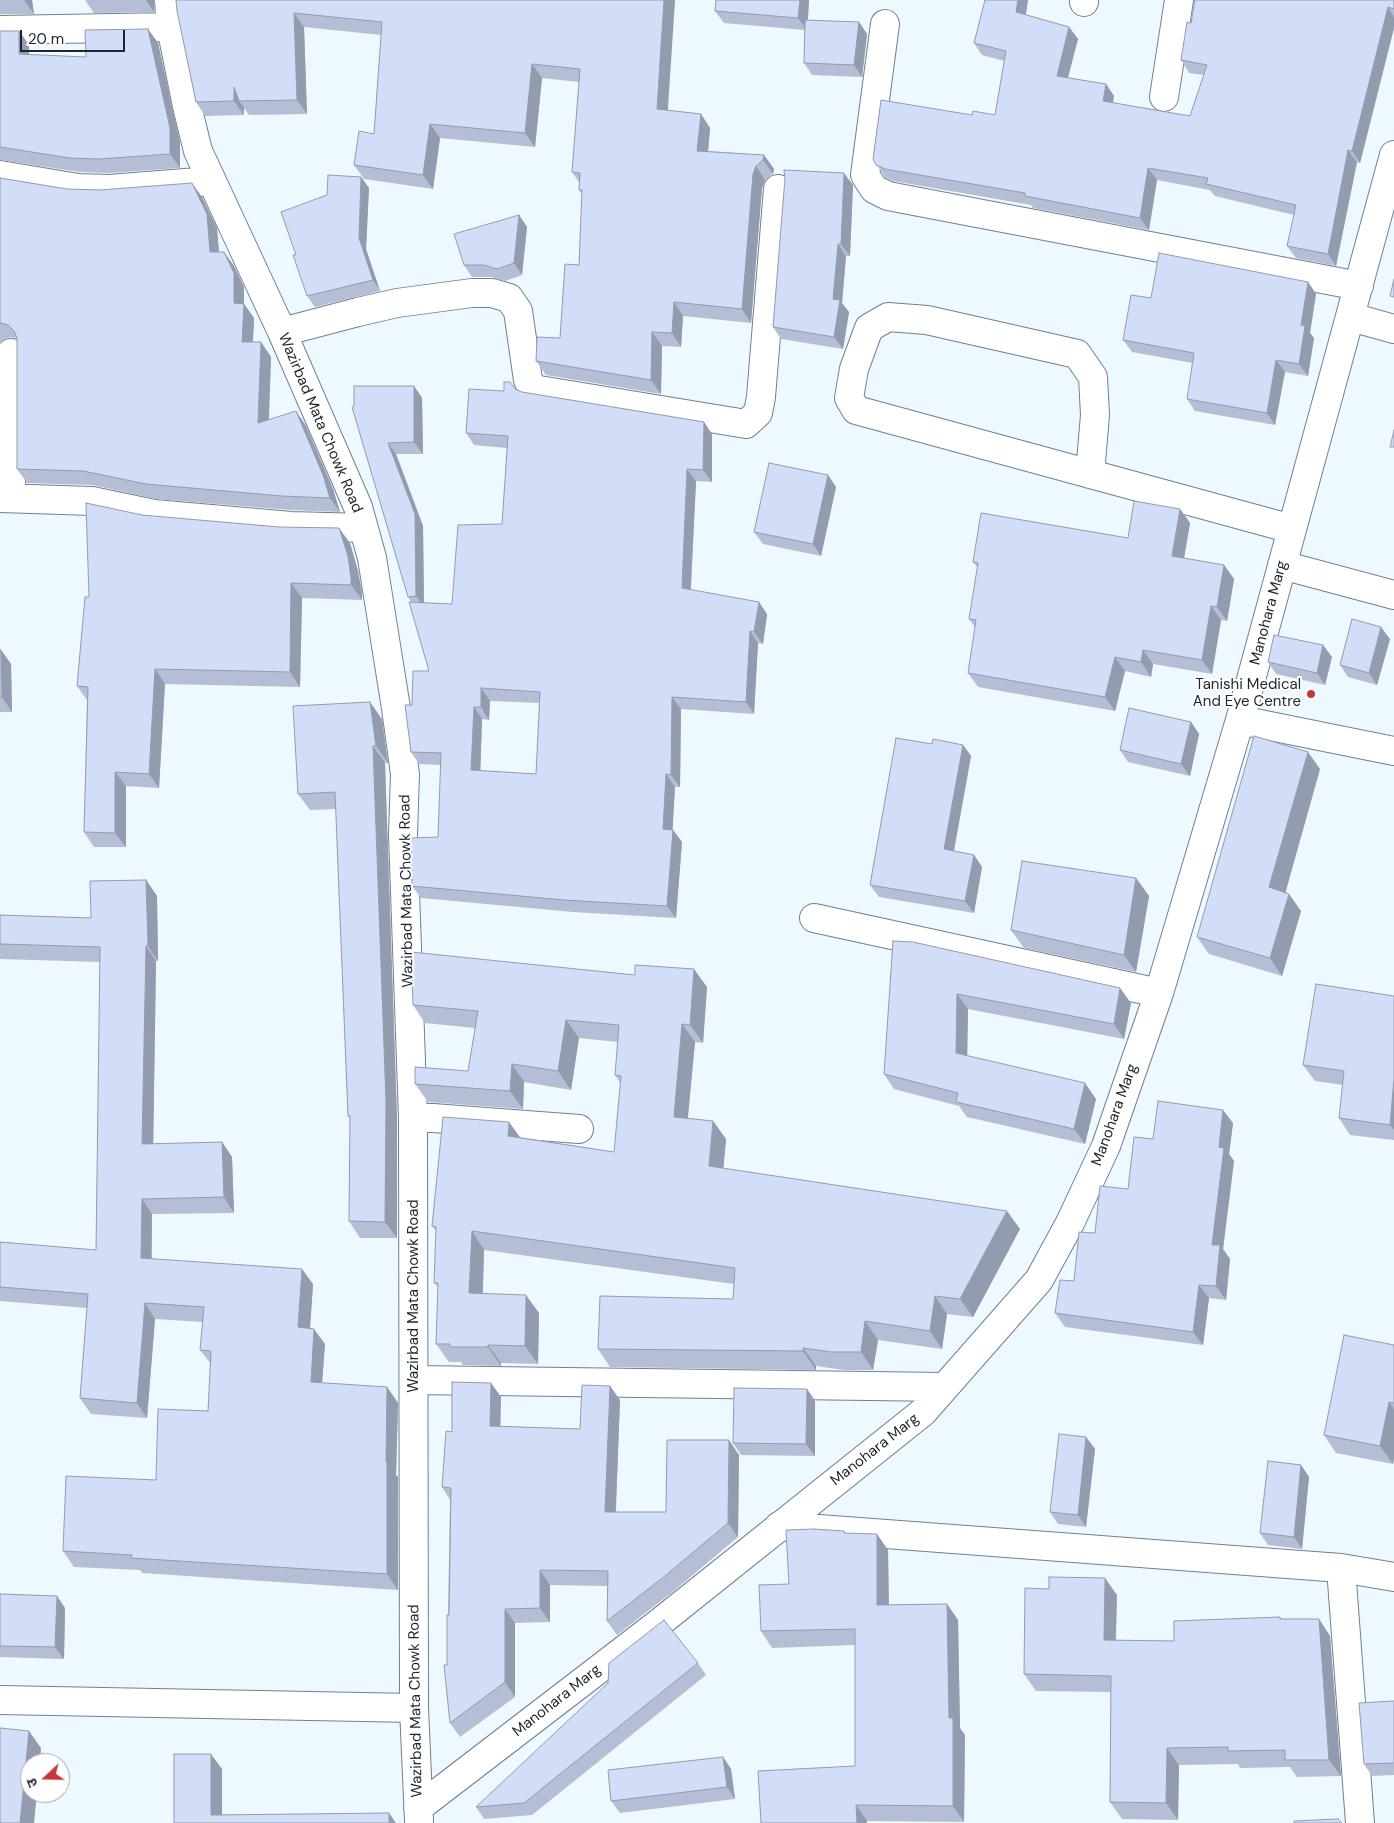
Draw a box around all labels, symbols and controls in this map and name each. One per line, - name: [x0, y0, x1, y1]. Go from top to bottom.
- scale bar: [22, 20, 128, 52]
- text: 20 m: [28, 29, 64, 49]
- street label: Wazirbad Mata Chowk Road: [274, 330, 366, 516]
- street label: Manohara Marg: [1246, 559, 1292, 667]
- place label: Tanishi Medical And Eye Centre: [1193, 676, 1301, 711]
- marker: Tanishi Medical And Eye Centre: [1305, 688, 1317, 700]
- street label: Wazirbad Mata Chowk Road: [396, 794, 418, 988]
- street label: Manohara Marg: [1088, 1062, 1142, 1168]
- street label: Wazirbad Mata Chowk Road: [405, 1199, 423, 1393]
- street label: Manohara Marg: [827, 1410, 923, 1490]
- street label: Wazirbad Mata Chowk Road: [405, 1604, 427, 1798]
- street label: Manohara Marg: [509, 1661, 605, 1741]
- north arrow: [20, 1753, 70, 1803]
- text: उ: [22, 1776, 42, 1790]

